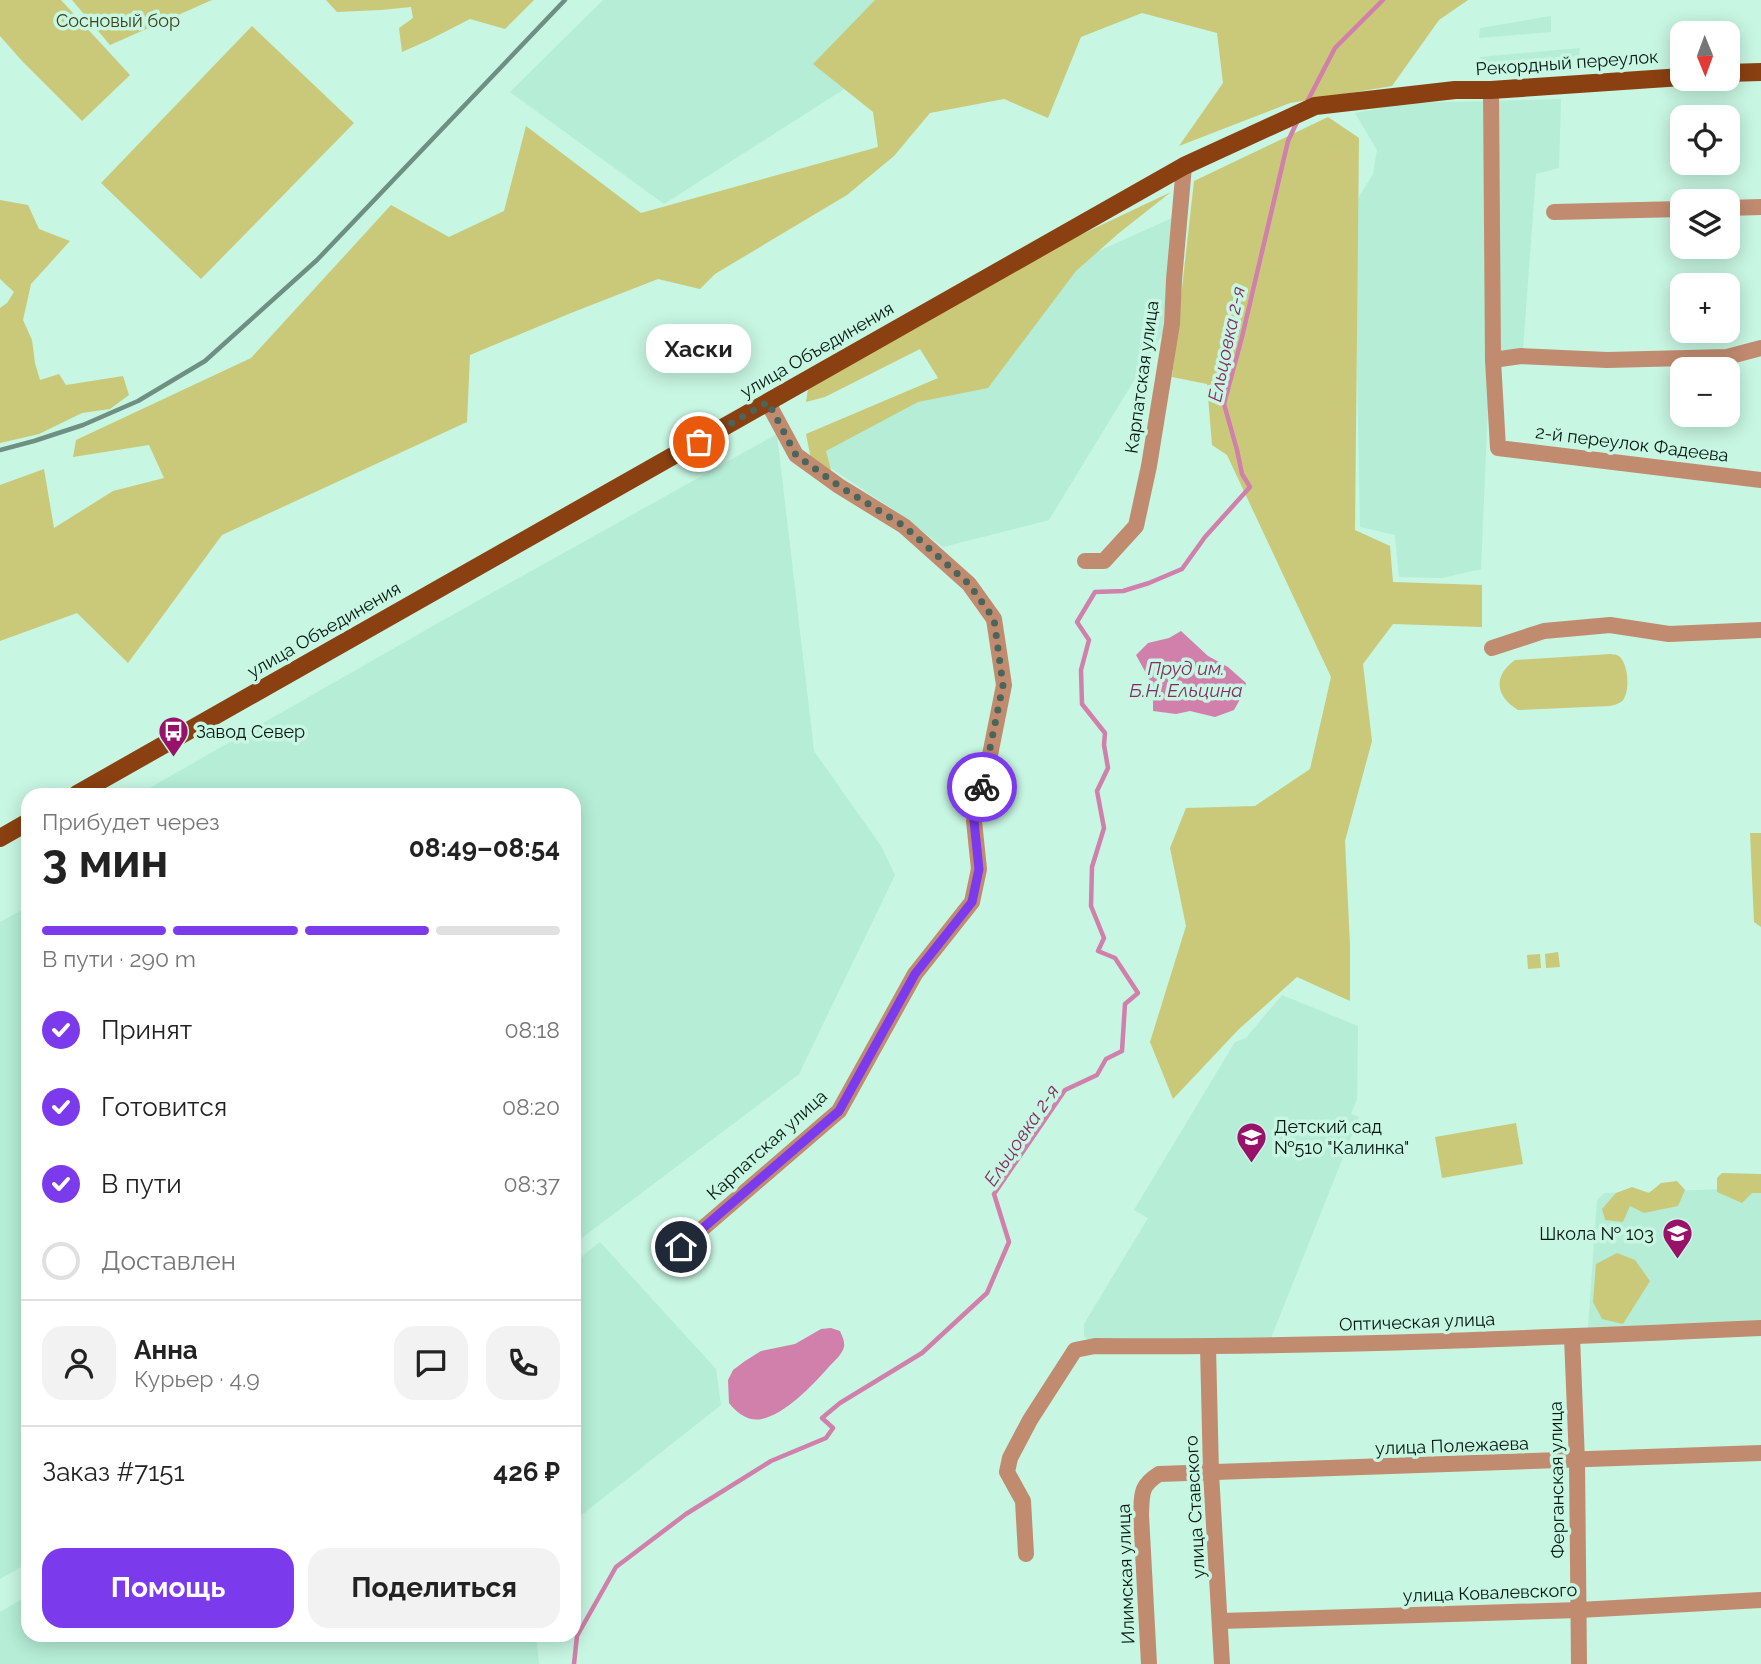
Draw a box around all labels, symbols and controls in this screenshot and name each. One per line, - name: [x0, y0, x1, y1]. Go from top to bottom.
- park label: Сосновый бор: [56, 10, 180, 31]
- north arrow: [1670, 21, 1740, 91]
- map controls: [1670, 21, 1740, 427]
- street label: Рекордный переулок: [1475, 46, 1659, 79]
- button: locate: [1670, 105, 1740, 175]
- button: layers: [1670, 189, 1740, 259]
- button: +: [1670, 273, 1740, 343]
- water label: Ельцовка 2-я: [1203, 284, 1249, 404]
- street label: улица Объединения: [736, 297, 897, 402]
- street label: Карпатская улица: [1120, 299, 1163, 455]
- callout: Хаски: [646, 323, 752, 372]
- text: Хаски: [664, 335, 733, 362]
- button: −: [1670, 357, 1740, 427]
- pin: [669, 412, 729, 472]
- street label: 2-й переулок Фадеева: [1534, 421, 1730, 466]
- icon: bag: [680, 423, 718, 461]
- street label: улица Объединения: [243, 577, 404, 682]
- water label: Пруд им. Б.Н. Ельцина: [1129, 657, 1243, 701]
- bus stop icon: Завод Север: [156, 715, 190, 759]
- place label: Завод Север: [196, 721, 305, 742]
- courier: [947, 752, 1017, 822]
- icon: bike: [963, 768, 1001, 806]
- text: Прибудет через: [42, 808, 220, 835]
- text: 08:49–08:54: [409, 833, 560, 863]
- text: 3 мин: [42, 834, 168, 888]
- text: В пути · 290 m: [42, 945, 196, 972]
- icon: check: [42, 1011, 80, 1049]
- text: Принят: [101, 1015, 192, 1045]
- text: 08:18: [504, 1016, 560, 1043]
- water label: Ельцовка 2-я: [979, 1080, 1063, 1190]
- street label: Карпатская улица: [702, 1085, 831, 1204]
- icon: check: [42, 1088, 80, 1126]
- text: Готовится: [101, 1092, 227, 1122]
- text: 08:20: [502, 1093, 560, 1120]
- place label: Детский сад №510 "Калинка": [1274, 1116, 1409, 1158]
- school or university icon: Детский сад №510 "Калинка": [1234, 1120, 1268, 1164]
- icon: check: [42, 1165, 80, 1203]
- text: В пути: [101, 1169, 182, 1199]
- text: 08:37: [503, 1170, 560, 1197]
- pin: [651, 1217, 711, 1277]
- school or university icon: Школа № 103: [1660, 1217, 1694, 1261]
- place label: Школа № 103: [1539, 1223, 1654, 1244]
- icon: home: [662, 1228, 700, 1266]
- text: Доставлен: [101, 1246, 236, 1276]
- street label: Оптическая улица: [1339, 1308, 1495, 1335]
- button: person: [42, 1326, 116, 1400]
- button: chat: [394, 1326, 468, 1400]
- button: phone: [486, 1326, 560, 1400]
- text: Анна: [134, 1335, 198, 1365]
- text: Курьер · 4.9: [134, 1365, 260, 1392]
- street label: Ферганская улица: [1545, 1401, 1568, 1559]
- street label: улица Полежаева: [1375, 1432, 1529, 1459]
- street label: улица Ставского: [1180, 1435, 1209, 1579]
- text: Заказ #7151: [42, 1457, 185, 1487]
- text: 426 ₽: [493, 1457, 560, 1487]
- street label: Илимская улица: [1113, 1503, 1138, 1645]
- button: Помощь: [42, 1548, 294, 1628]
- button: Поделиться: [308, 1548, 560, 1628]
- street label: улица Ковалевского: [1402, 1579, 1578, 1606]

